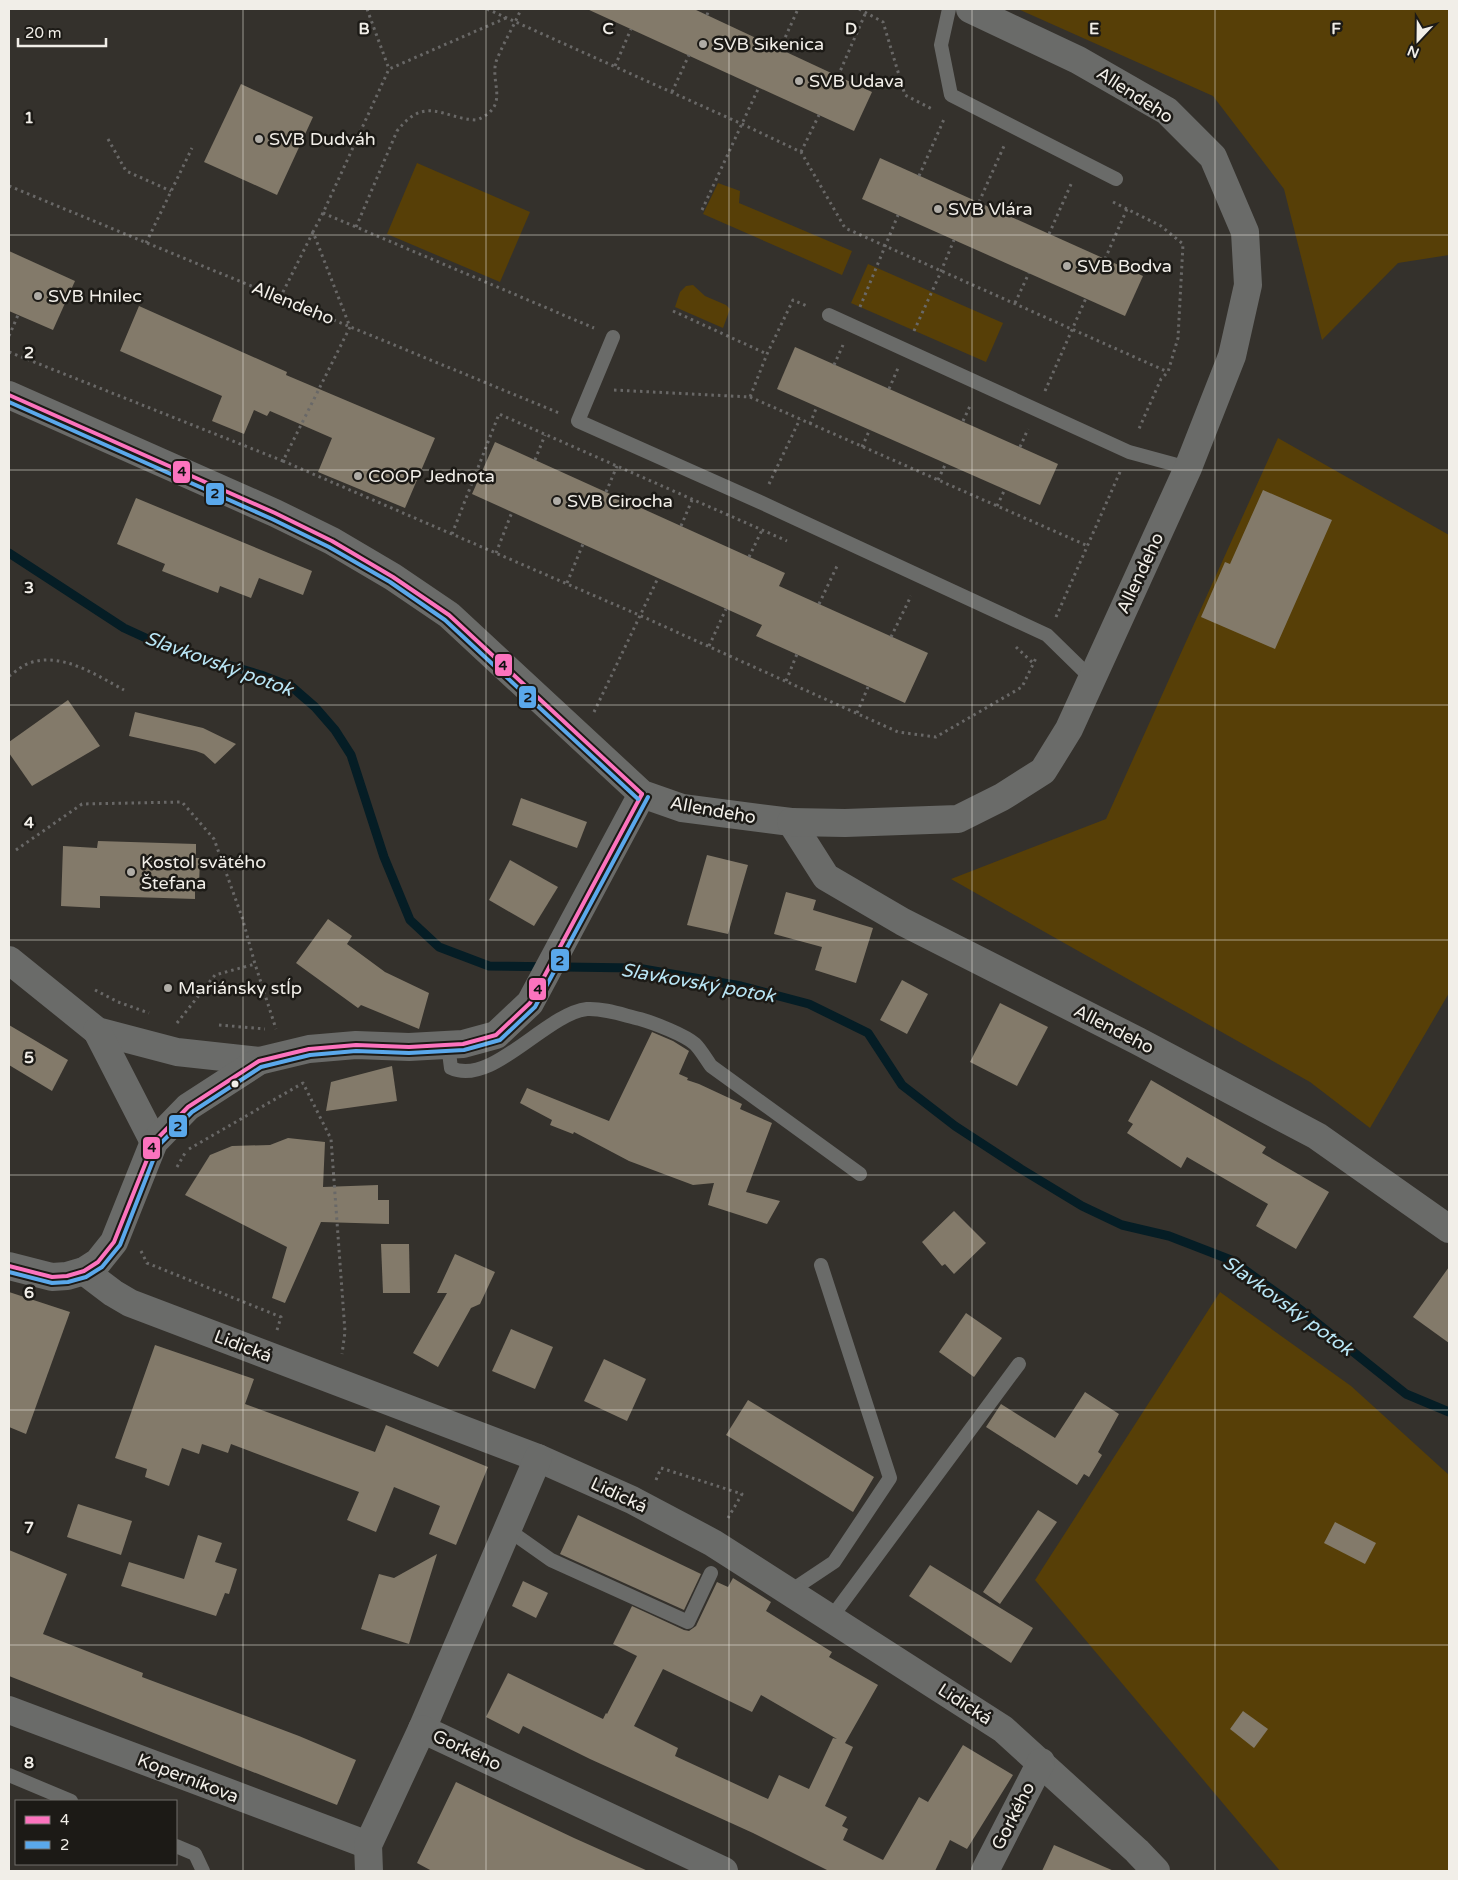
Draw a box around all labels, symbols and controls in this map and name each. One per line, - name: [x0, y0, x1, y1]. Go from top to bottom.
- scale bar: [18, 15, 105, 47]
- north arrow: [1393, 15, 1443, 65]
- text: B: [358, 19, 370, 39]
- text: C: [602, 19, 614, 39]
- text: D: [845, 19, 857, 39]
- text: E: [1089, 19, 1099, 39]
- text: F: [1331, 19, 1341, 39]
- text: 20 m: [25, 24, 62, 42]
- place label: SVB Sikenica: [713, 33, 824, 55]
- marker: SVB Sikenica: [697, 38, 709, 50]
- text: N: [1405, 42, 1422, 62]
- street label: Allendeho: [1093, 62, 1177, 128]
- place label: SVB Udava: [809, 70, 904, 92]
- marker: SVB Udava: [793, 75, 805, 87]
- text: 1: [24, 108, 34, 128]
- place label: SVB Dudváh: [269, 128, 376, 150]
- marker: SVB Dudváh: [253, 133, 265, 145]
- place label: SVB Vlára: [948, 198, 1033, 220]
- marker: SVB Vlára: [932, 203, 944, 215]
- place label: SVB Bodva: [1077, 255, 1172, 277]
- marker: SVB Bodva: [1061, 260, 1073, 272]
- street label: Allendeho: [249, 277, 337, 329]
- place label: SVB Hnilec: [48, 285, 142, 307]
- marker: SVB Hnilec: [32, 290, 44, 302]
- text: 2: [24, 343, 34, 363]
- line badge: 4: [172, 460, 191, 484]
- text: 4: [178, 463, 187, 480]
- place label: COOP Jednota: [368, 465, 495, 487]
- marker: COOP Jednota: [352, 470, 364, 482]
- line badge: 2: [205, 482, 225, 506]
- text: 2: [211, 485, 220, 502]
- place label: SVB Cirocha: [567, 490, 673, 512]
- marker: SVB Cirocha: [551, 495, 563, 507]
- street label: Allendeho: [1112, 529, 1168, 617]
- text: 3: [24, 578, 34, 598]
- water label: Slavkovský potok: [142, 627, 297, 702]
- line badge: 4: [494, 653, 513, 677]
- text: 4: [499, 657, 508, 674]
- line badge: 2: [518, 685, 537, 709]
- text: 2: [524, 689, 533, 706]
- street label: Allendeho: [668, 792, 758, 828]
- text: 4: [24, 813, 34, 833]
- place label: Kostol svätého Štefana: [141, 851, 266, 894]
- marker: Kostol svätého Štefana: [125, 866, 137, 878]
- line badge: 2: [550, 948, 570, 972]
- text: 2: [556, 952, 565, 969]
- water label: Slavkovský potok: [619, 959, 778, 1008]
- place label: Mariánsky stĺp: [178, 977, 302, 999]
- line badge: 4: [528, 977, 547, 1001]
- text: 4: [534, 981, 543, 998]
- marker: Mariánsky stĺp: [162, 982, 174, 994]
- street label: Allendeho: [1070, 999, 1158, 1059]
- text: 5: [24, 1048, 34, 1068]
- unlabelled marker: [230, 1079, 240, 1089]
- line badge: 2: [168, 1114, 188, 1138]
- text: 2: [174, 1118, 183, 1135]
- line badge: 4: [142, 1136, 161, 1160]
- text: 4: [148, 1139, 157, 1156]
- water label: Slavkovský potok: [1219, 1251, 1359, 1362]
- text: 6: [24, 1283, 34, 1303]
- street label: Lidická: [211, 1325, 275, 1367]
- street label: Lidická: [587, 1472, 651, 1518]
- text: 7: [24, 1518, 34, 1538]
- street label: Lidická: [934, 1678, 996, 1730]
- street label: Gorkého: [429, 1725, 505, 1775]
- street label: Koperníkova: [134, 1749, 242, 1807]
- text: 8: [24, 1753, 34, 1773]
- street label: Gorkého: [987, 1778, 1039, 1854]
- legend: [15, 1800, 178, 1865]
- text: 4: [60, 1811, 69, 1829]
- text: 2: [60, 1836, 69, 1854]

